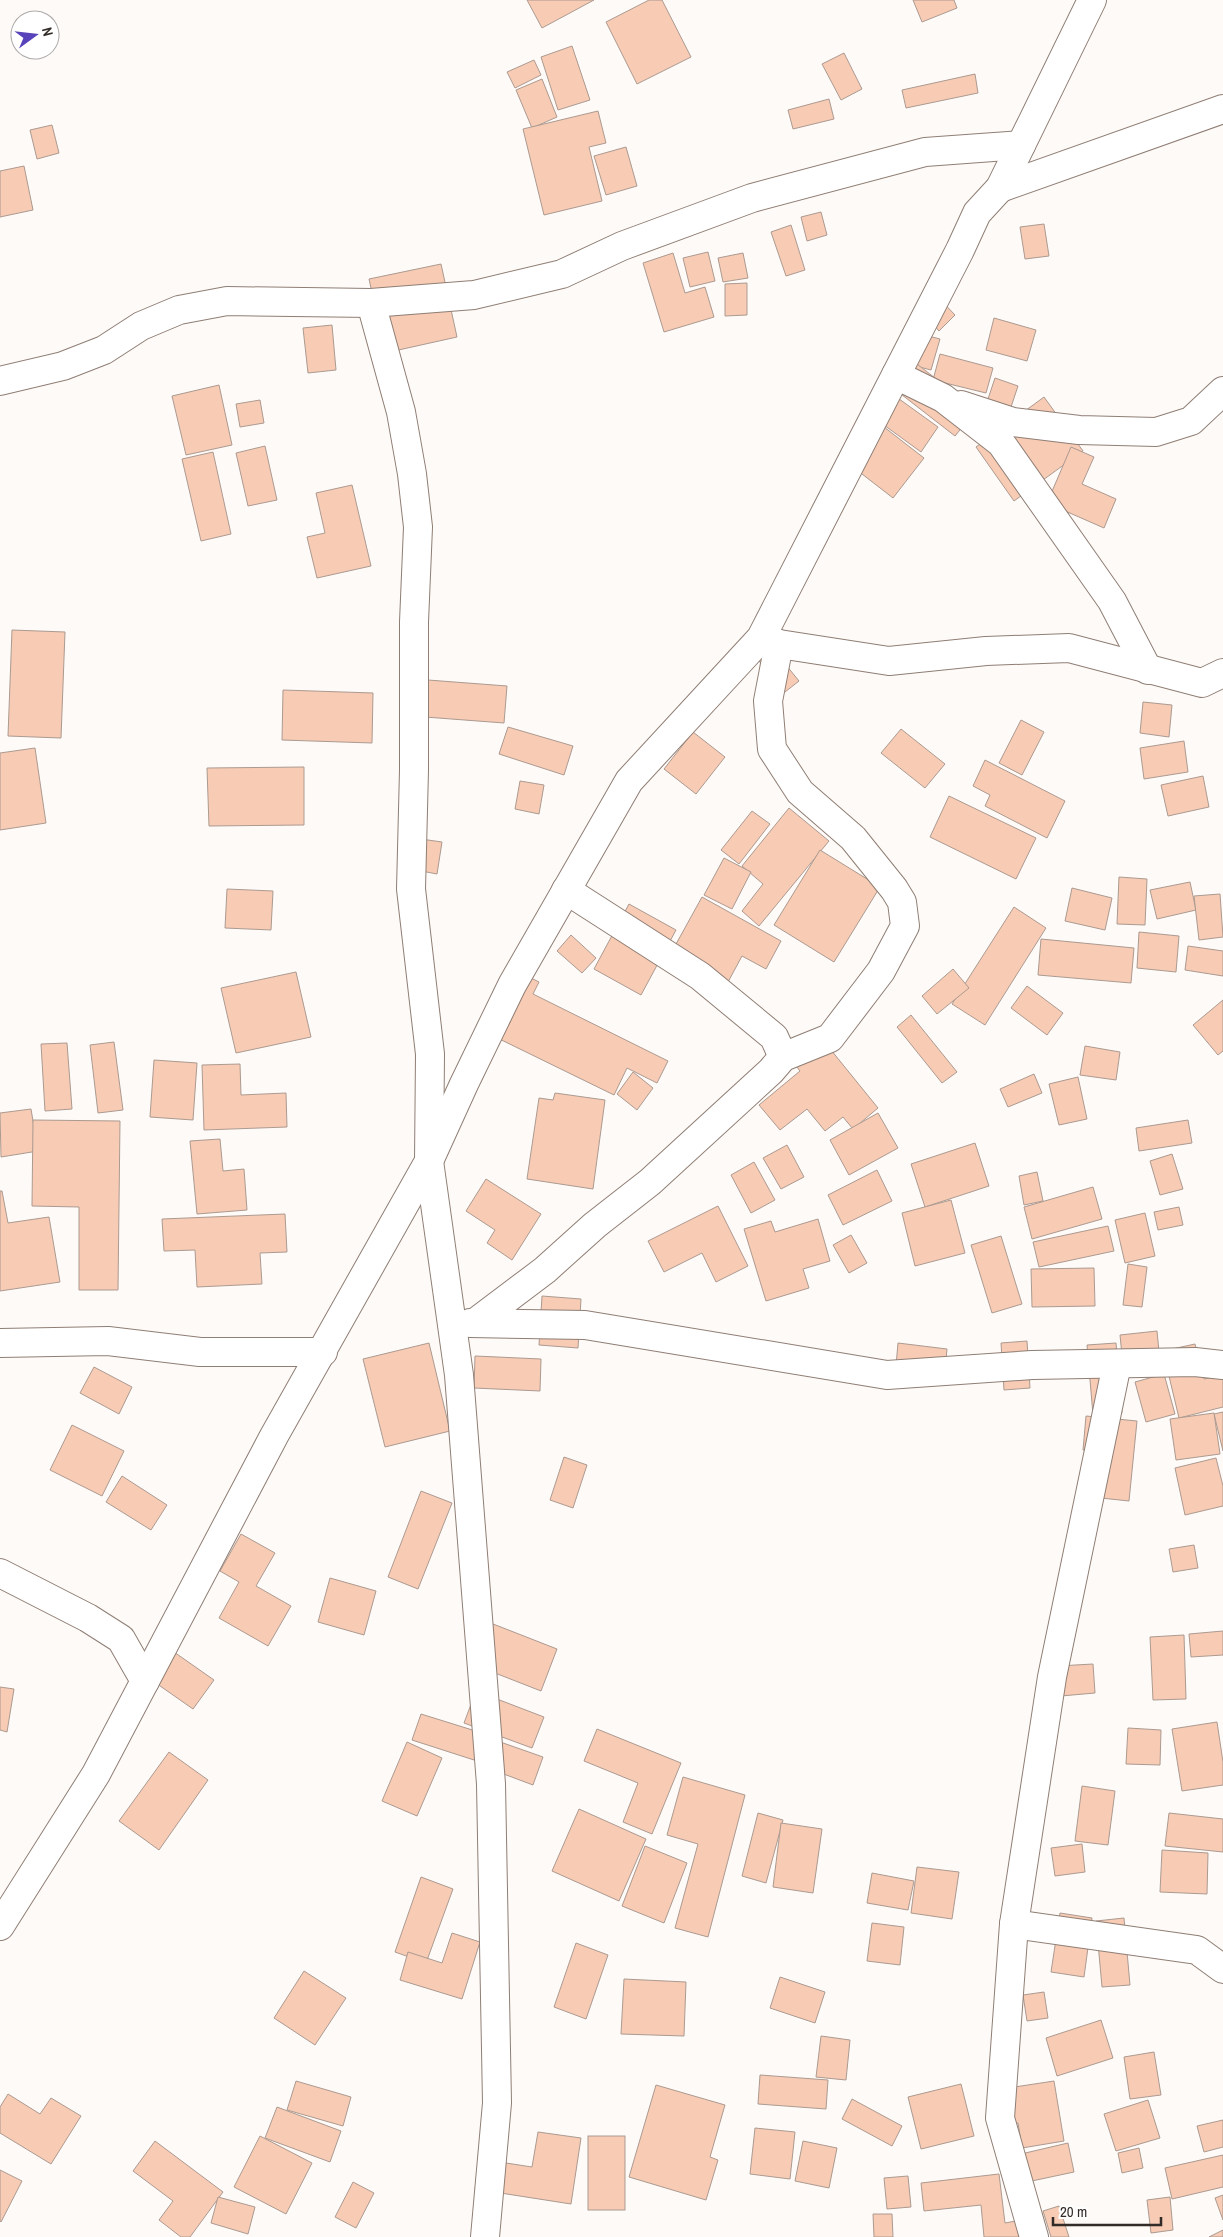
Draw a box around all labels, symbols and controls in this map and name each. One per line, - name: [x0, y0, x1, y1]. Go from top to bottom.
- north arrow: [10, 10, 60, 60]
- text: N: [38, 25, 57, 38]
- scale bar: [1053, 2194, 1160, 2226]
- text: 20 m: [1060, 2201, 1087, 2222]

